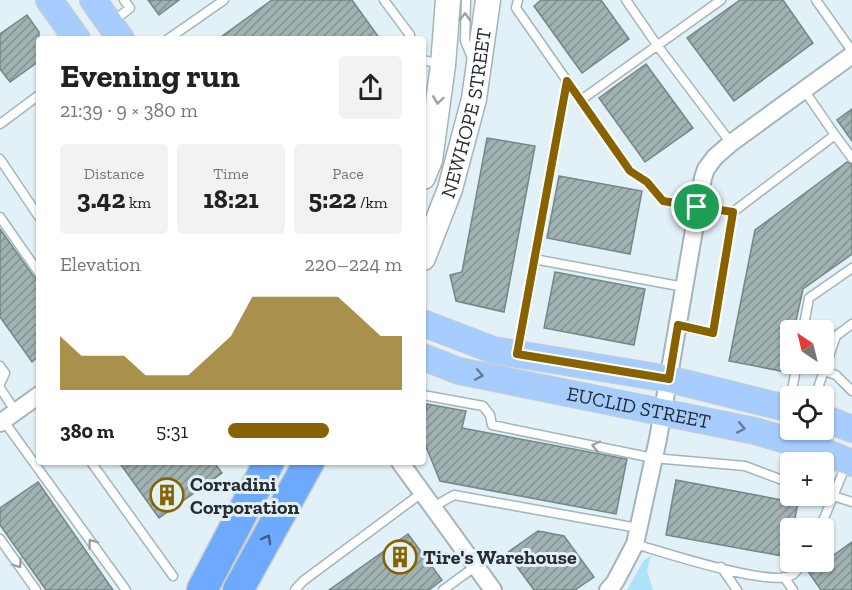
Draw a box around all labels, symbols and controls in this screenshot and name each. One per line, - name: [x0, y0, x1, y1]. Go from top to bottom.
- one-way arrow: [459, 12, 472, 21]
- street label: NEWHOPE STREET: [436, 27, 496, 202]
- text: Evening run: [60, 56, 240, 95]
- button: share: [339, 56, 402, 119]
- one-way arrow: [433, 95, 445, 105]
- text: 21:39 · 9 × 380 m: [60, 98, 198, 122]
- text: Distance: [84, 164, 144, 183]
- text: Time: [213, 164, 249, 183]
- text: Pace: [332, 164, 364, 183]
- pin: [671, 181, 722, 232]
- text: 3.42: [77, 183, 125, 215]
- text: 18:21: [203, 183, 259, 215]
- text: 5:22: [308, 183, 356, 215]
- icon: arrive: [680, 190, 713, 223]
- text: km: [125, 193, 151, 212]
- text: /km: [356, 193, 388, 212]
- text: Elevation: [60, 252, 141, 276]
- text: 220–224 m: [305, 252, 402, 276]
- north arrow: [780, 320, 834, 374]
- map controls: [780, 320, 834, 572]
- one-way arrow: [473, 368, 483, 381]
- street label: EUCLID STREET: [565, 381, 713, 434]
- button: locate: [780, 386, 834, 440]
- text: 380 m: [60, 419, 114, 443]
- text: 5:31: [156, 419, 188, 443]
- one-way arrow: [735, 421, 745, 434]
- one-way arrow: [591, 440, 601, 453]
- button: +: [780, 452, 834, 506]
- place label: Corradini Corporation: [190, 472, 299, 519]
- building icon: Corradini Corporation: [149, 477, 185, 513]
- button: −: [780, 518, 834, 572]
- one-way arrow: [259, 535, 271, 545]
- one-way arrow: [88, 538, 99, 549]
- building icon: Tire's Warehouse: [382, 539, 418, 575]
- place label: Tire's Warehouse: [423, 545, 577, 569]
- one-way arrow: [11, 558, 22, 569]

